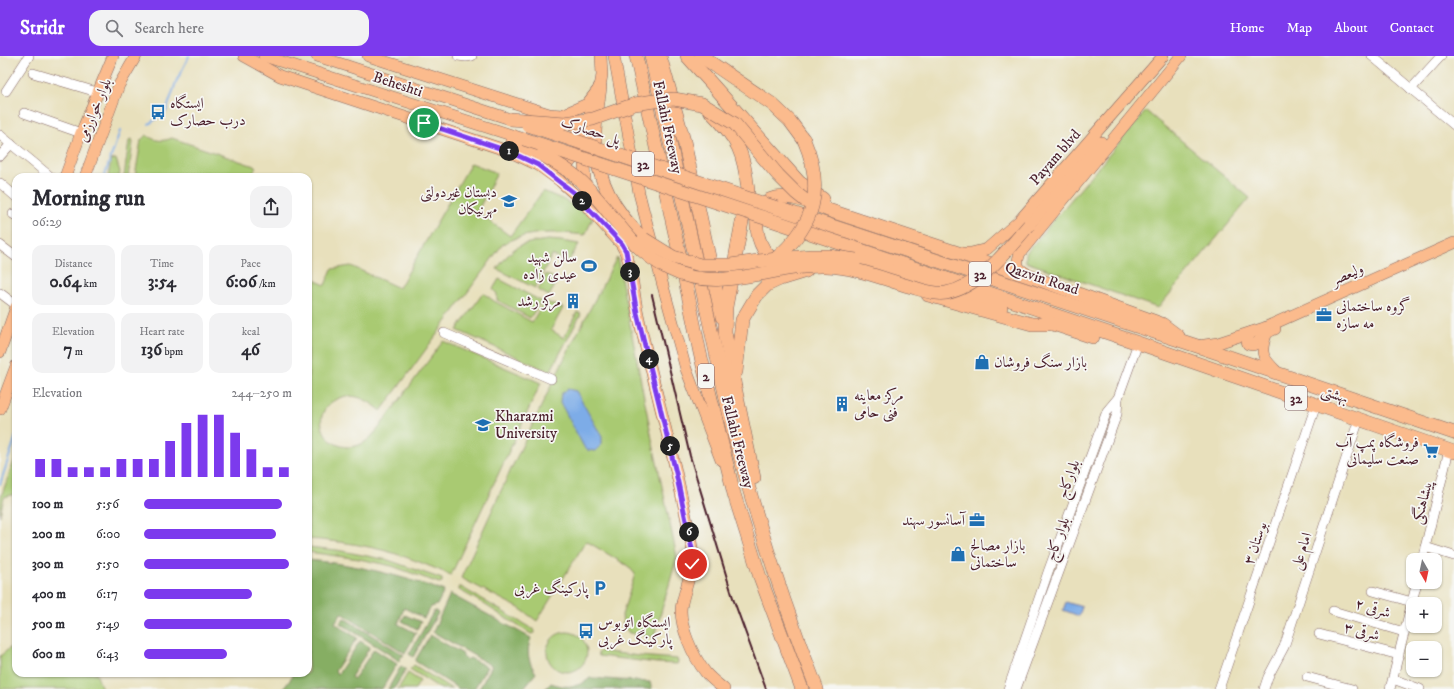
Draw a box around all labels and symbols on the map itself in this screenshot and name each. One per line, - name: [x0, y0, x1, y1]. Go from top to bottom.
- street label: Beheshti: [371, 68, 425, 101]
- street label: بلوار خوارزمی: [73, 75, 116, 145]
- street label: Fallahi Freeway: [648, 79, 687, 176]
- place label: ایستگاه درب حصارک: [170, 93, 246, 130]
- bus stop icon: ایستگاه درب حصارک: [149, 103, 167, 121]
- pin: [407, 106, 441, 140]
- street label: پل حصارک: [558, 111, 624, 151]
- street label: Payam blvd: [1026, 125, 1085, 189]
- pin: 1: [499, 141, 519, 161]
- road number: 32: [632, 152, 654, 176]
- place label: دبستان غیردولتی مهرنیکان: [420, 183, 497, 219]
- pin: 2: [572, 191, 592, 211]
- school or university icon: دبستان غیردولتی مهرنیکان: [500, 192, 518, 210]
- place label: سالن شهید عیدی زاده: [523, 248, 577, 284]
- sports icon: سالن شهید عیدی زاده: [580, 257, 598, 275]
- street label: Qazvin Road: [1002, 258, 1082, 300]
- street label: ولیعصر: [1326, 259, 1366, 291]
- pin: 3: [620, 262, 640, 282]
- road number: 32: [969, 262, 991, 286]
- place label: مرکز رشد: [517, 292, 561, 312]
- building icon: مرکز رشد: [564, 292, 582, 310]
- place label: گروه ساختمانی مه سازه: [1336, 296, 1410, 333]
- office icon: گروه ساختمانی مه سازه: [1315, 306, 1333, 324]
- pin: 4: [639, 349, 659, 369]
- place label: بازار سنگ فروشان: [994, 352, 1087, 372]
- shop icon: بازار سنگ فروشان: [973, 353, 991, 371]
- road number: 2: [698, 364, 714, 388]
- street label: بهشتی: [1318, 381, 1351, 409]
- place label: مرکز معاینه فنی حامی: [854, 386, 904, 423]
- road number: 32: [1285, 386, 1307, 410]
- street label: Fallahi Freeway: [717, 394, 758, 491]
- building icon: مرکز معاینه فنی حامی: [833, 395, 851, 413]
- place label: Kharazmi University: [495, 407, 558, 443]
- school or university icon: Kharazmi University: [474, 416, 492, 434]
- place label: فروشگاه پمپ آب صنعت سلیمانی: [1335, 432, 1419, 469]
- pin: 5: [660, 436, 680, 456]
- supermarket icon: فروشگاه پمپ آب صنعت سلیمانی: [1422, 442, 1440, 460]
- street label: بلوارکاج: [1053, 457, 1087, 502]
- street label: پیشاهنگی: [1408, 478, 1438, 527]
- place label: آسانسور سهند: [902, 511, 967, 530]
- office icon: آسانسور سهند: [968, 511, 986, 529]
- street label: بلوار کاج: [1041, 514, 1077, 565]
- street label: بوستان ۳: [1239, 519, 1272, 567]
- pin: 6: [679, 522, 699, 542]
- street label: امام علی: [1287, 530, 1319, 573]
- place label: بازار مصالح ساختمانی: [970, 536, 1025, 572]
- shop icon: بازار مصالح ساختمانی: [949, 545, 967, 563]
- pin: [675, 547, 709, 581]
- north arrow: [1406, 553, 1442, 589]
- place label: پارکینگ غربی: [514, 578, 589, 599]
- parking icon: پارکینگ غربی: [591, 579, 609, 597]
- street label: ۲ شرقی: [1353, 594, 1393, 623]
- place label: ایستگاه اتوبوس پارکینگ غربی: [598, 612, 673, 650]
- street label: ۳ شرقی: [1342, 618, 1382, 645]
- bus stop icon: ایستگاه اتوبوس پارکینگ غربی: [577, 622, 595, 640]

